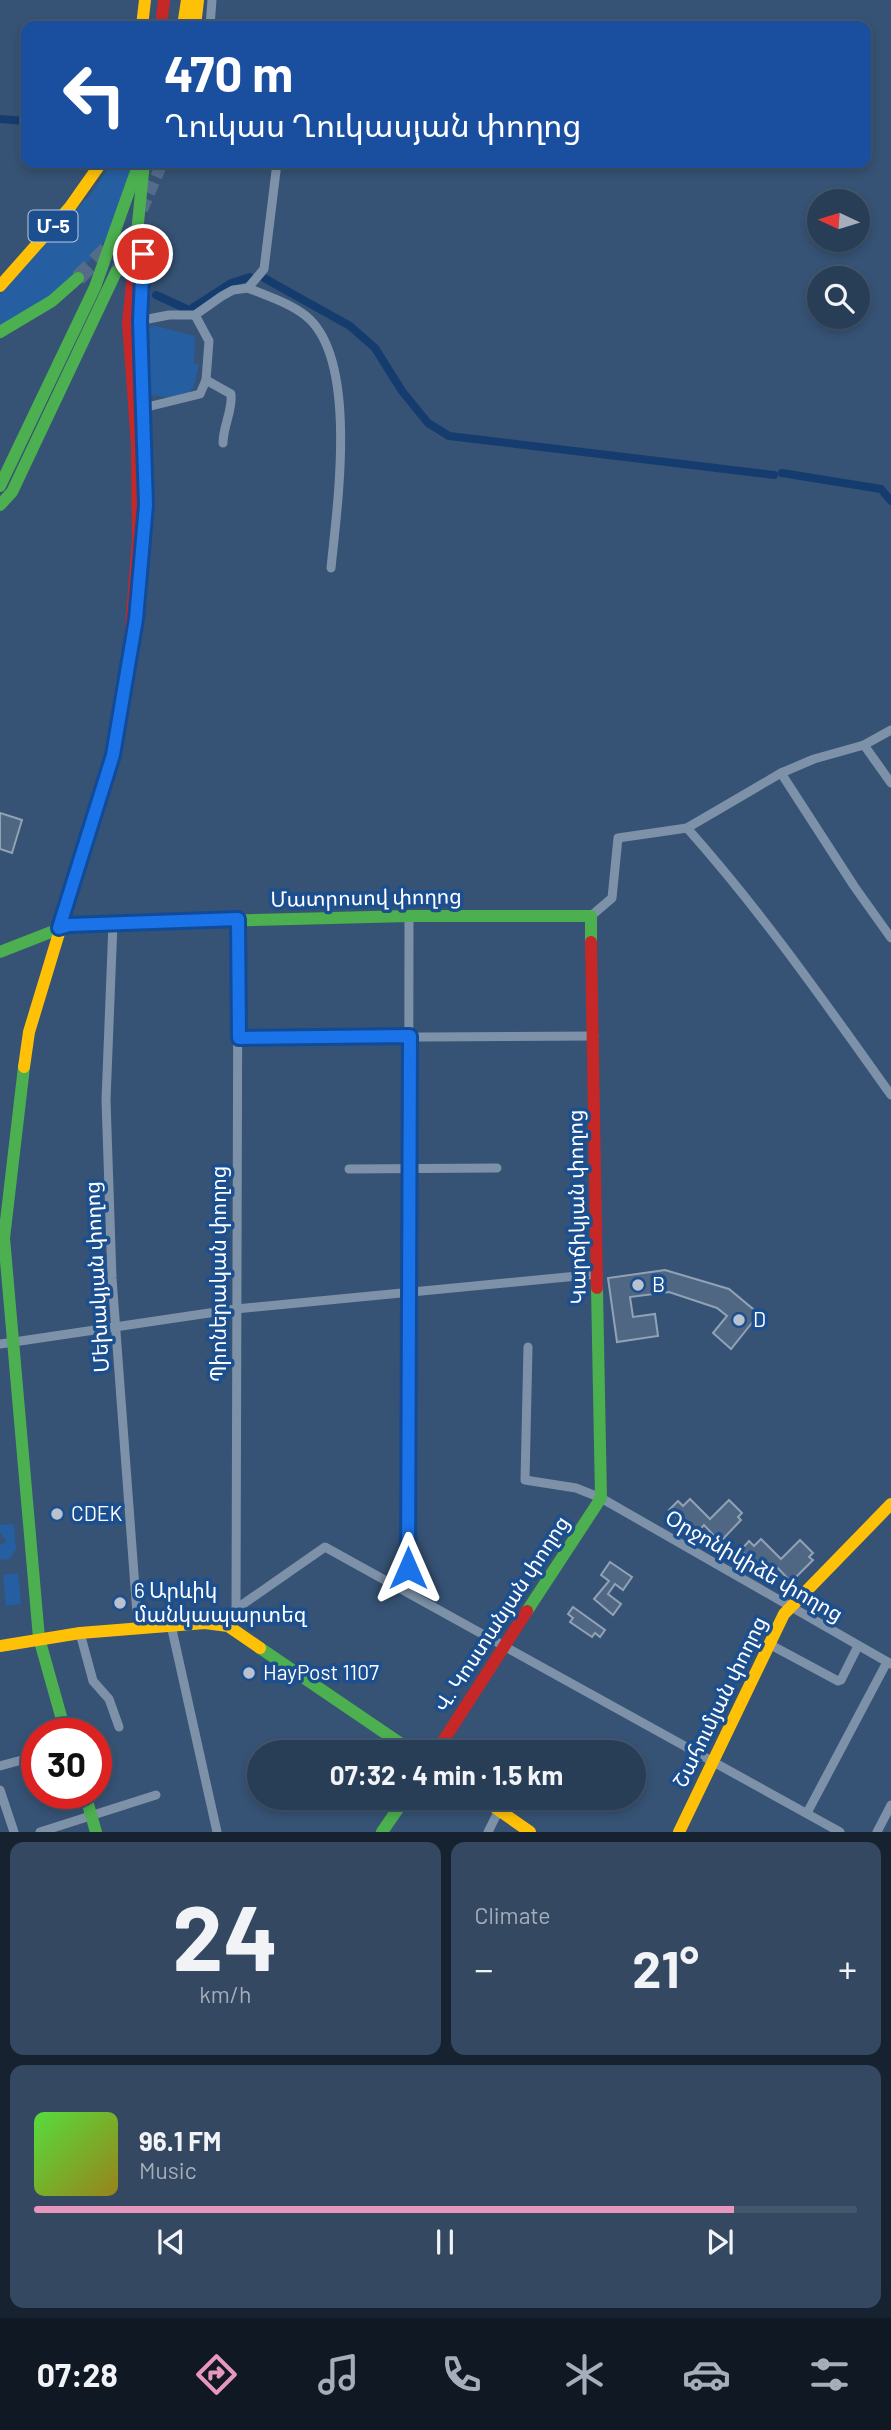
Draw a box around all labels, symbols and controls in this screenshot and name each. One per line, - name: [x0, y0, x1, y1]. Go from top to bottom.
- text: 470 m: [164, 43, 293, 102]
- icon: left: [49, 49, 140, 140]
- text: Ղուկաս Ղուկասյան փողոց: [164, 105, 582, 143]
- north arrow: [807, 189, 870, 252]
- map controls: [807, 189, 870, 329]
- road number: Մ-5: [28, 210, 78, 242]
- pin: [113, 224, 173, 284]
- icon: arrive: [124, 235, 162, 273]
- button: search: [807, 266, 870, 329]
- street label: Մատրոսով փողոց: [270, 882, 462, 912]
- street label: Կարճիկյան փողոց: [561, 1109, 591, 1305]
- street label: Պիոներական փողոց: [205, 1166, 231, 1382]
- street label: Մեխակյան փողոց: [78, 1181, 114, 1373]
- place label: B: [652, 1271, 665, 1296]
- marker: B: [630, 1277, 646, 1293]
- place label: D: [753, 1306, 766, 1331]
- marker: D: [731, 1312, 747, 1328]
- place label: CDEK: [71, 1500, 122, 1525]
- street label: Օրջոնիկիձե փողոց: [661, 1504, 848, 1627]
- marker: CDEK: [49, 1506, 65, 1522]
- street label: Վ. Կոստանյան փողոց: [428, 1510, 574, 1717]
- position arrow: [371, 1531, 445, 1605]
- place label: 6 Արևիկ մանկապարտեզ: [134, 1577, 308, 1627]
- marker: 6 Արևիկ մանկապարտեզ: [112, 1595, 128, 1611]
- street label: Շահումյան փողոց: [666, 1612, 772, 1791]
- place label: HayPost 1107: [263, 1659, 379, 1684]
- marker: HayPost 1107: [241, 1665, 257, 1681]
- speed limit sign: 30: [21, 1718, 112, 1809]
- text: 07:32 · 4 min · 1.5 km: [330, 1759, 563, 1790]
- text: 24: [172, 1880, 278, 1989]
- text: Climate: [475, 1901, 551, 1929]
- text: 21°: [632, 1936, 699, 1998]
- text: −: [475, 1945, 494, 1991]
- text: +: [838, 1945, 857, 1991]
- text: km/h: [199, 1980, 251, 2008]
- text: 96.1 FM: [139, 2125, 221, 2156]
- text: Music: [139, 2156, 197, 2184]
- icon: previous: [152, 2223, 190, 2261]
- icon: pause: [426, 2223, 464, 2261]
- icon: next: [701, 2223, 739, 2261]
- icon: directions: [192, 2350, 241, 2399]
- icon: music: [314, 2350, 363, 2399]
- icon: phone: [437, 2350, 486, 2399]
- icon: climate: [560, 2350, 609, 2399]
- icon: car: [682, 2350, 731, 2399]
- icon: filters: [805, 2350, 854, 2399]
- text: 07:28: [37, 2355, 118, 2393]

